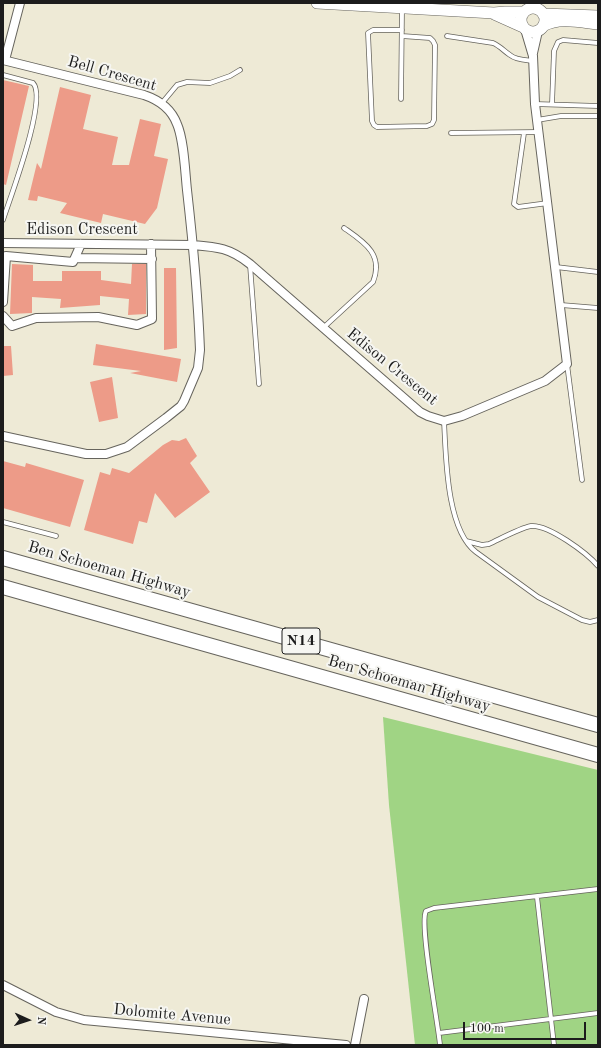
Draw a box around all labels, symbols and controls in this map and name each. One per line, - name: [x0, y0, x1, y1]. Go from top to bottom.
- street label: Bell Crescent: [65, 52, 159, 96]
- street label: Edison Crescent: [26, 220, 138, 240]
- street label: Edison Crescent: [342, 324, 442, 410]
- street label: Ben Schoeman Highway: [25, 538, 193, 602]
- road number: N14: [282, 628, 320, 654]
- street label: Ben Schoeman Highway: [325, 652, 493, 716]
- north arrow: [8, 1000, 48, 1040]
- street label: Dolomite Avenue: [112, 1000, 232, 1030]
- scale bar: [465, 1014, 588, 1040]
- text: N: [35, 1016, 46, 1025]
- text: 100 m: [470, 1023, 504, 1035]

